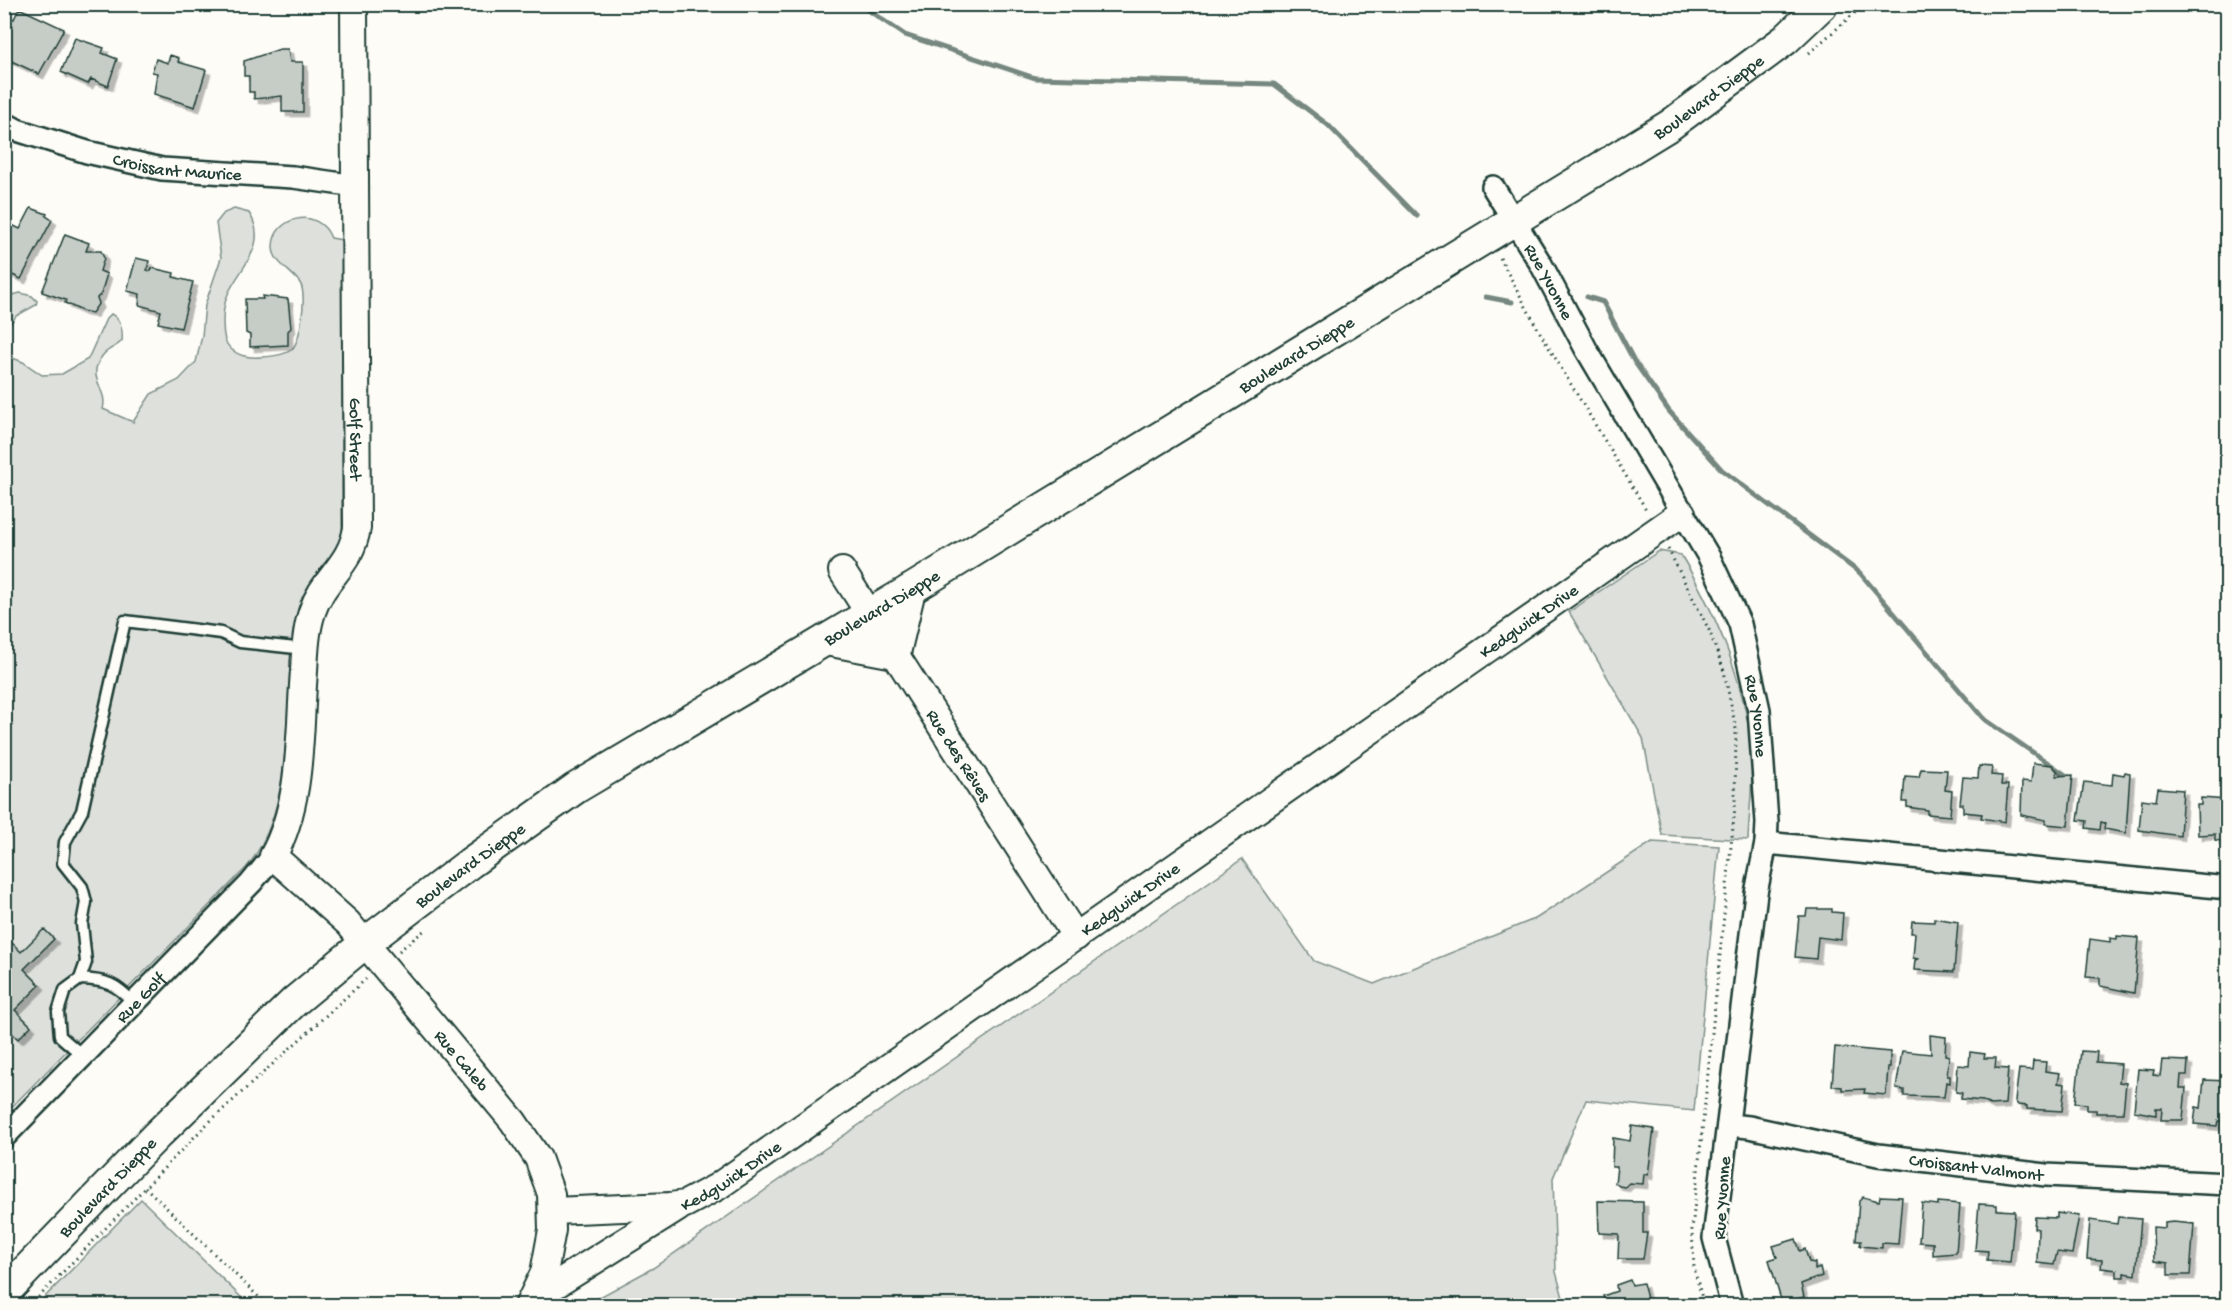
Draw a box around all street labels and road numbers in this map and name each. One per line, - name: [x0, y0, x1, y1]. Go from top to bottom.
- street label: Boulevard Dieppe: [1650, 51, 1769, 146]
- street label: Croissant Maurice: [111, 150, 243, 187]
- street label: Rue Yvonne: [1518, 241, 1577, 325]
- street label: Boulevard Dieppe: [1235, 312, 1360, 400]
- street label: Golf Street: [343, 398, 365, 482]
- street label: Boulevard Dieppe: [820, 566, 945, 652]
- street label: Kedgwick Drive: [1476, 580, 1584, 664]
- street label: Rue Yvonne: [1738, 673, 1770, 759]
- street label: Rue des Rêves: [920, 706, 995, 807]
- street label: Boulevard Dieppe: [411, 819, 531, 914]
- street label: Kedgwick Drive: [1078, 859, 1185, 942]
- street label: Rue Golf: [113, 968, 172, 1028]
- street label: Rue Caleb: [429, 1026, 492, 1097]
- street label: Boulevard Dieppe: [55, 1133, 162, 1244]
- street label: Kedgwick Drive: [678, 1137, 787, 1217]
- street label: Croissant Valmont: [1908, 1151, 2046, 1188]
- street label: Rue Yvonne: [1710, 1155, 1737, 1241]

